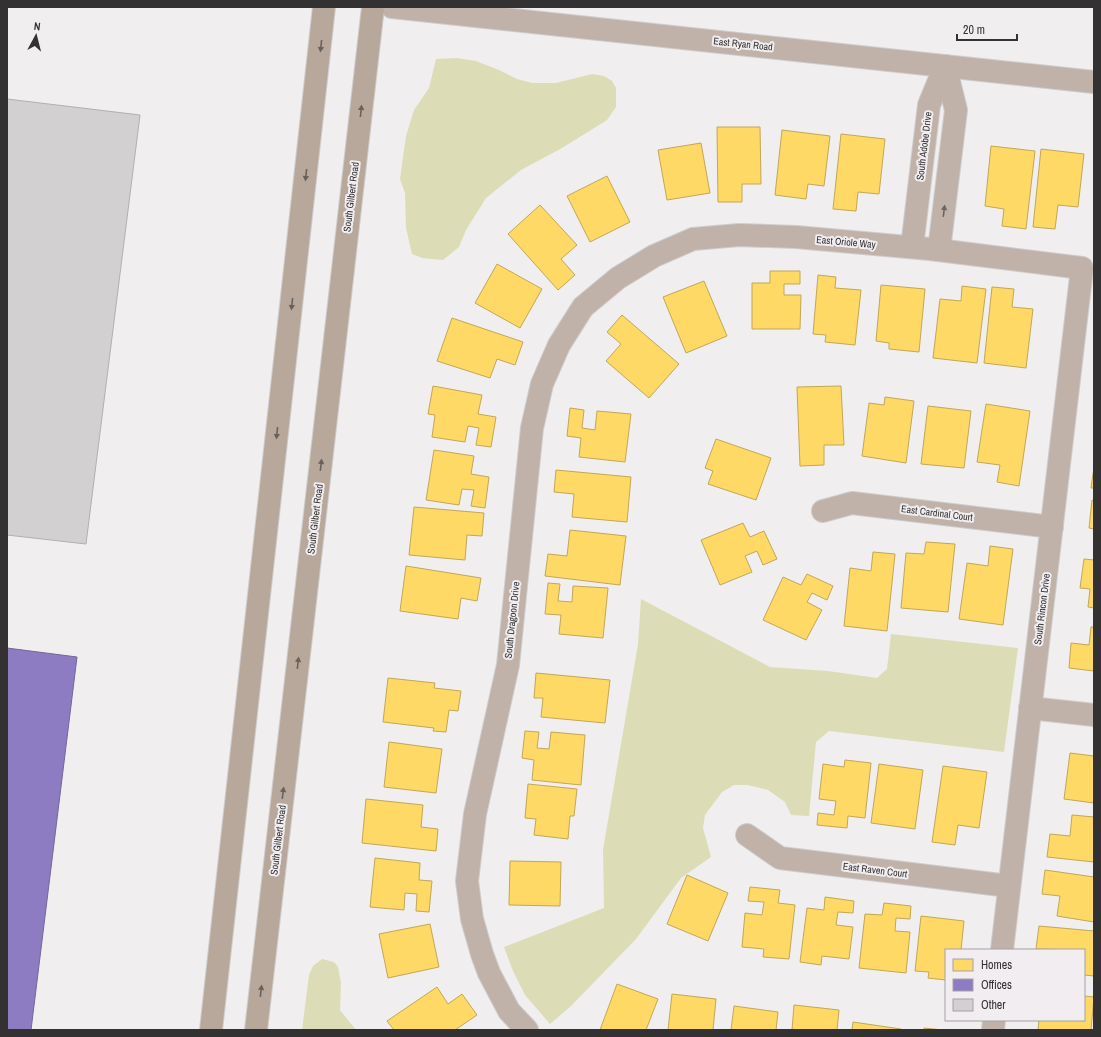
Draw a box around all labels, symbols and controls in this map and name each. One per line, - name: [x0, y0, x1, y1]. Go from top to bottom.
- north arrow: [16, 16, 56, 56]
- scale bar: [957, 16, 1017, 42]
- text: N: [33, 19, 41, 33]
- text: 20 m: [963, 22, 985, 38]
- street label: East Ryan Road: [713, 34, 773, 54]
- one-way arrow: [317, 40, 324, 52]
- one-way arrow: [358, 105, 364, 117]
- street label: South Adobe Drive: [913, 111, 935, 181]
- street label: South Gilbert Road: [340, 161, 362, 233]
- one-way arrow: [303, 169, 309, 181]
- one-way arrow: [941, 205, 947, 217]
- street label: East Oriole Way: [816, 233, 877, 251]
- one-way arrow: [288, 298, 295, 310]
- one-way arrow: [274, 427, 280, 439]
- one-way arrow: [318, 459, 324, 471]
- street label: South Gilbert Road: [304, 483, 326, 555]
- street label: East Cardinal Court: [900, 502, 974, 524]
- street label: South Rincon Drive: [1031, 572, 1053, 645]
- street label: South Dragoon Drive: [502, 581, 523, 659]
- one-way arrow: [295, 657, 301, 669]
- one-way arrow: [280, 787, 287, 799]
- street label: South Gilbert Road: [267, 804, 289, 876]
- street label: East Raven Court: [842, 860, 909, 880]
- legend: [945, 949, 1085, 1021]
- text: Homes: [981, 957, 1012, 973]
- text: Offices: [981, 977, 1012, 993]
- one-way arrow: [257, 985, 264, 997]
- text: Other: [981, 997, 1006, 1013]

